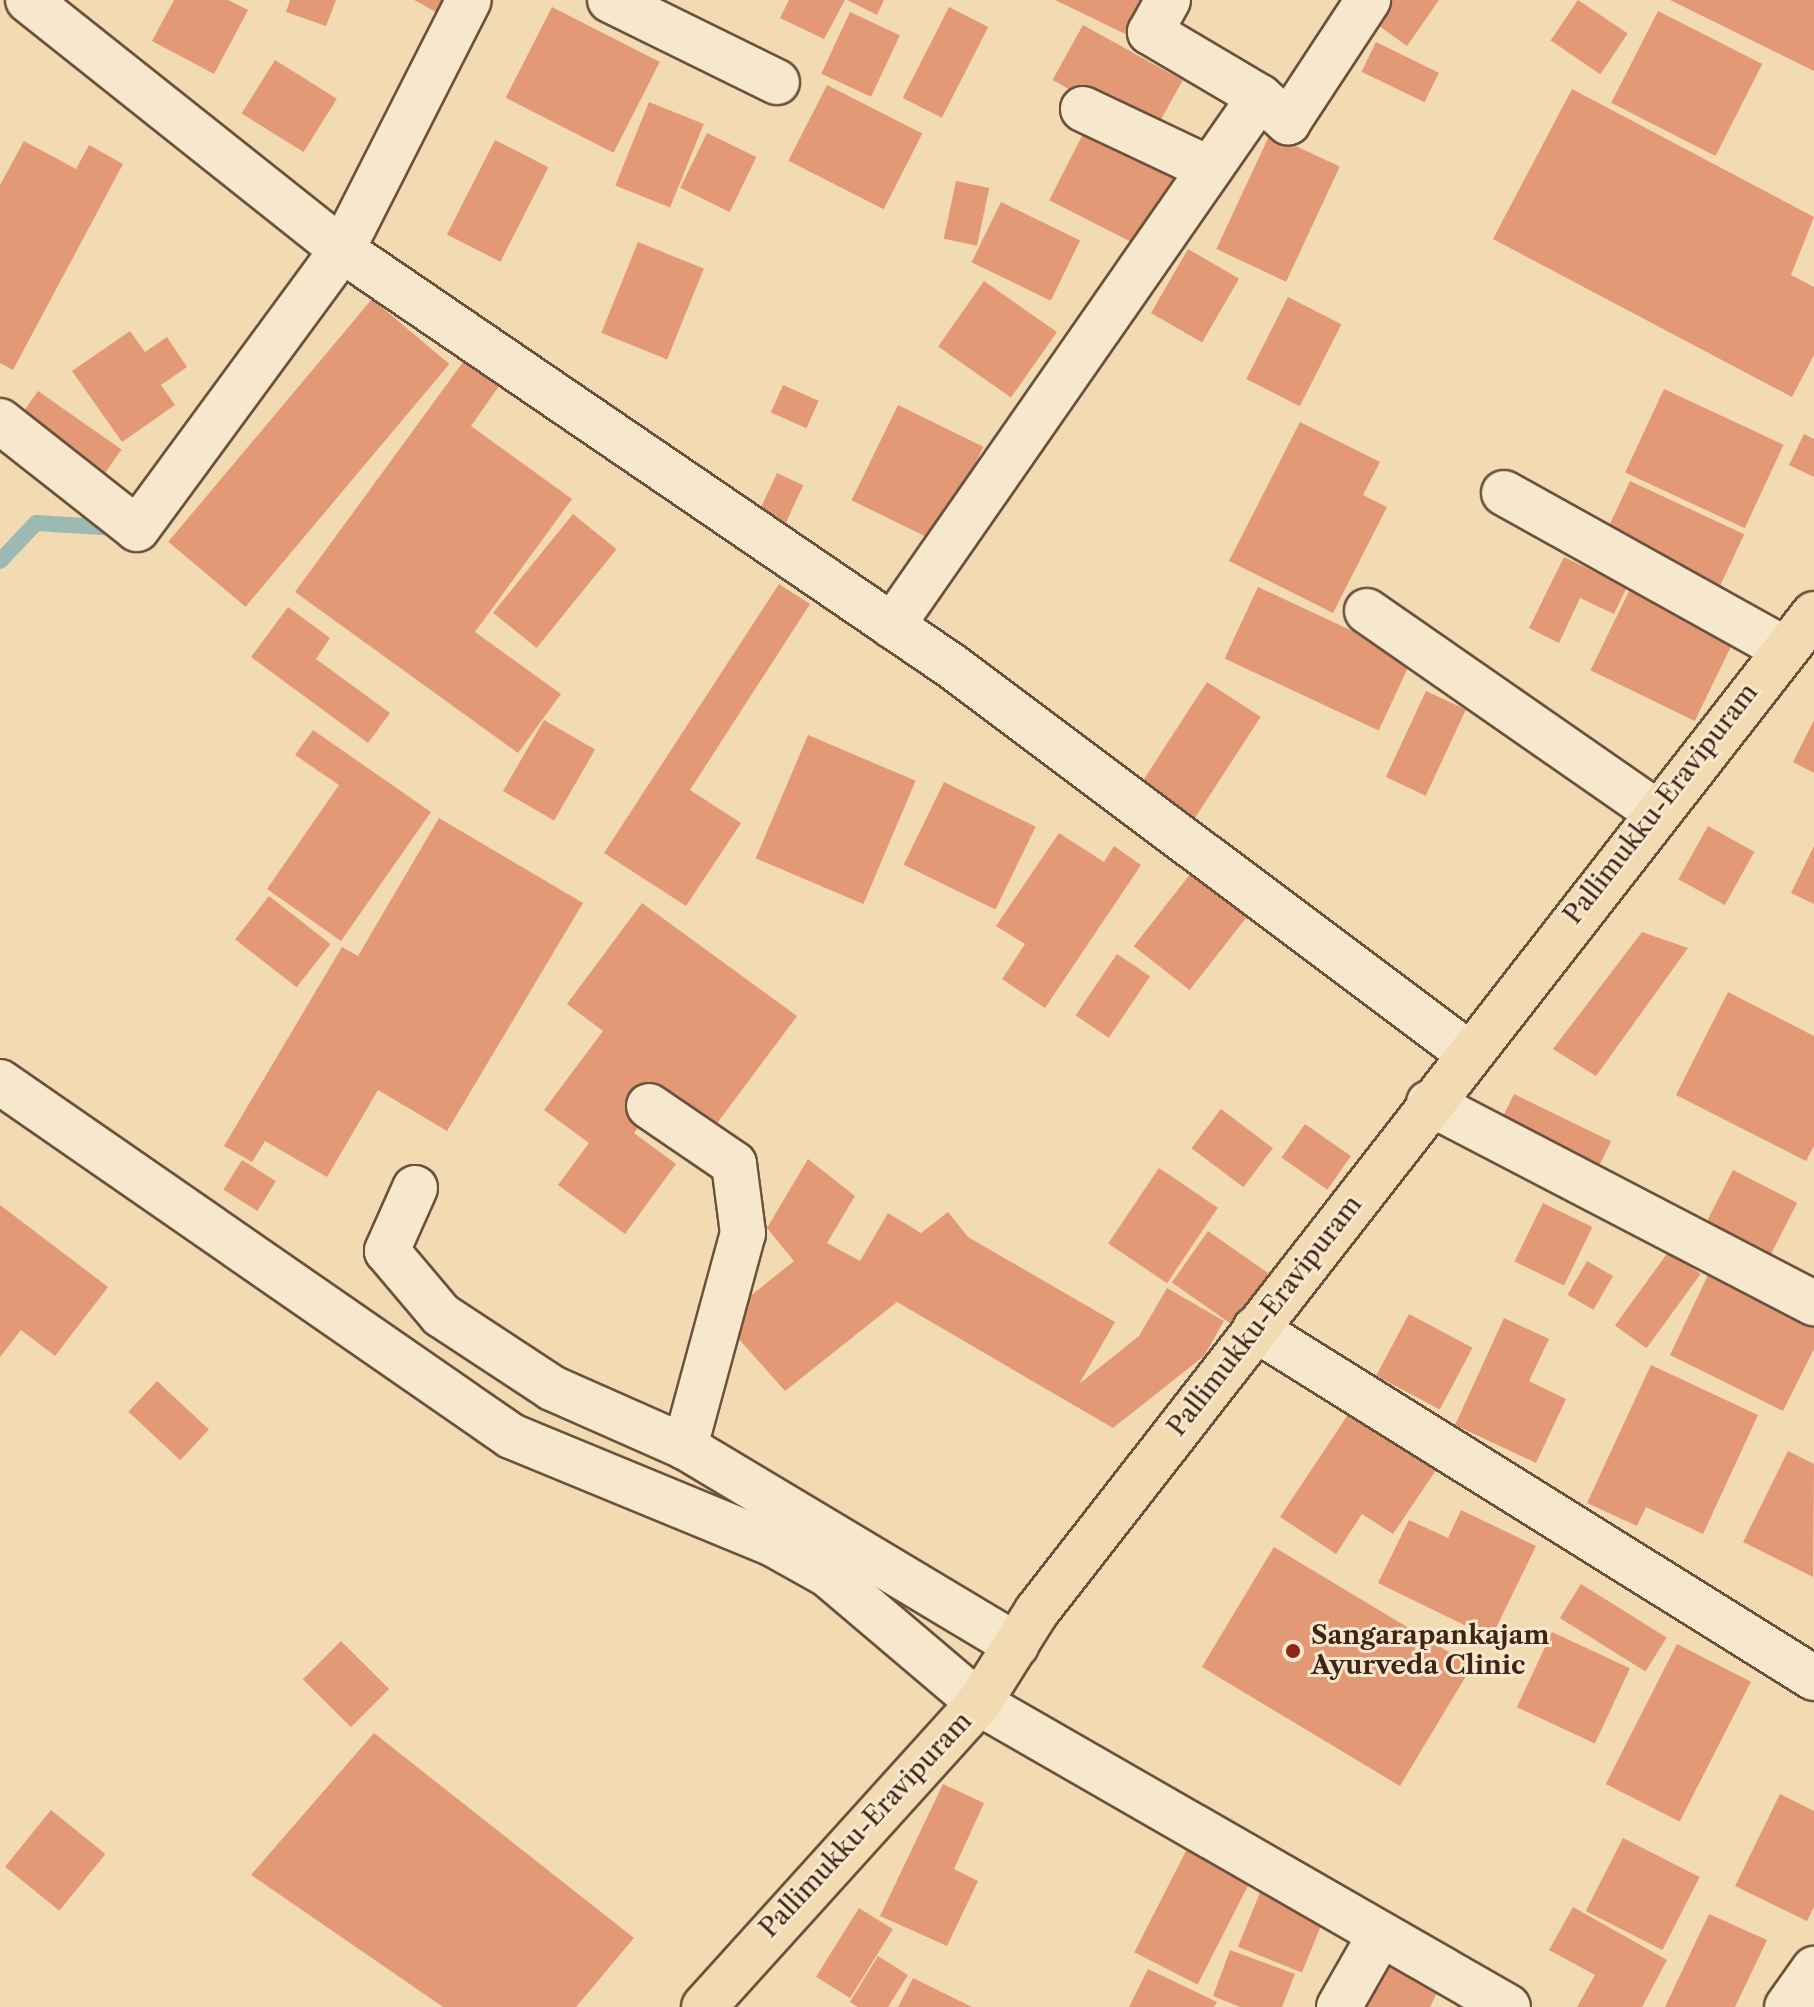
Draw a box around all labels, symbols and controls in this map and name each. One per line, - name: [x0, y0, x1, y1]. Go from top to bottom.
- street label: Pallimukku-Eravipuram: [1557, 678, 1765, 930]
- street label: Pallimukku-Eravipuram: [1161, 1190, 1369, 1442]
- place label: Sangarapankajam Ayurveda Clinic: [1311, 1620, 1550, 1682]
- marker: Sangarapankajam Ayurveda Clinic: [1282, 1640, 1304, 1662]
- street label: Pallimukku-Eravipuram: [754, 1706, 978, 1944]

